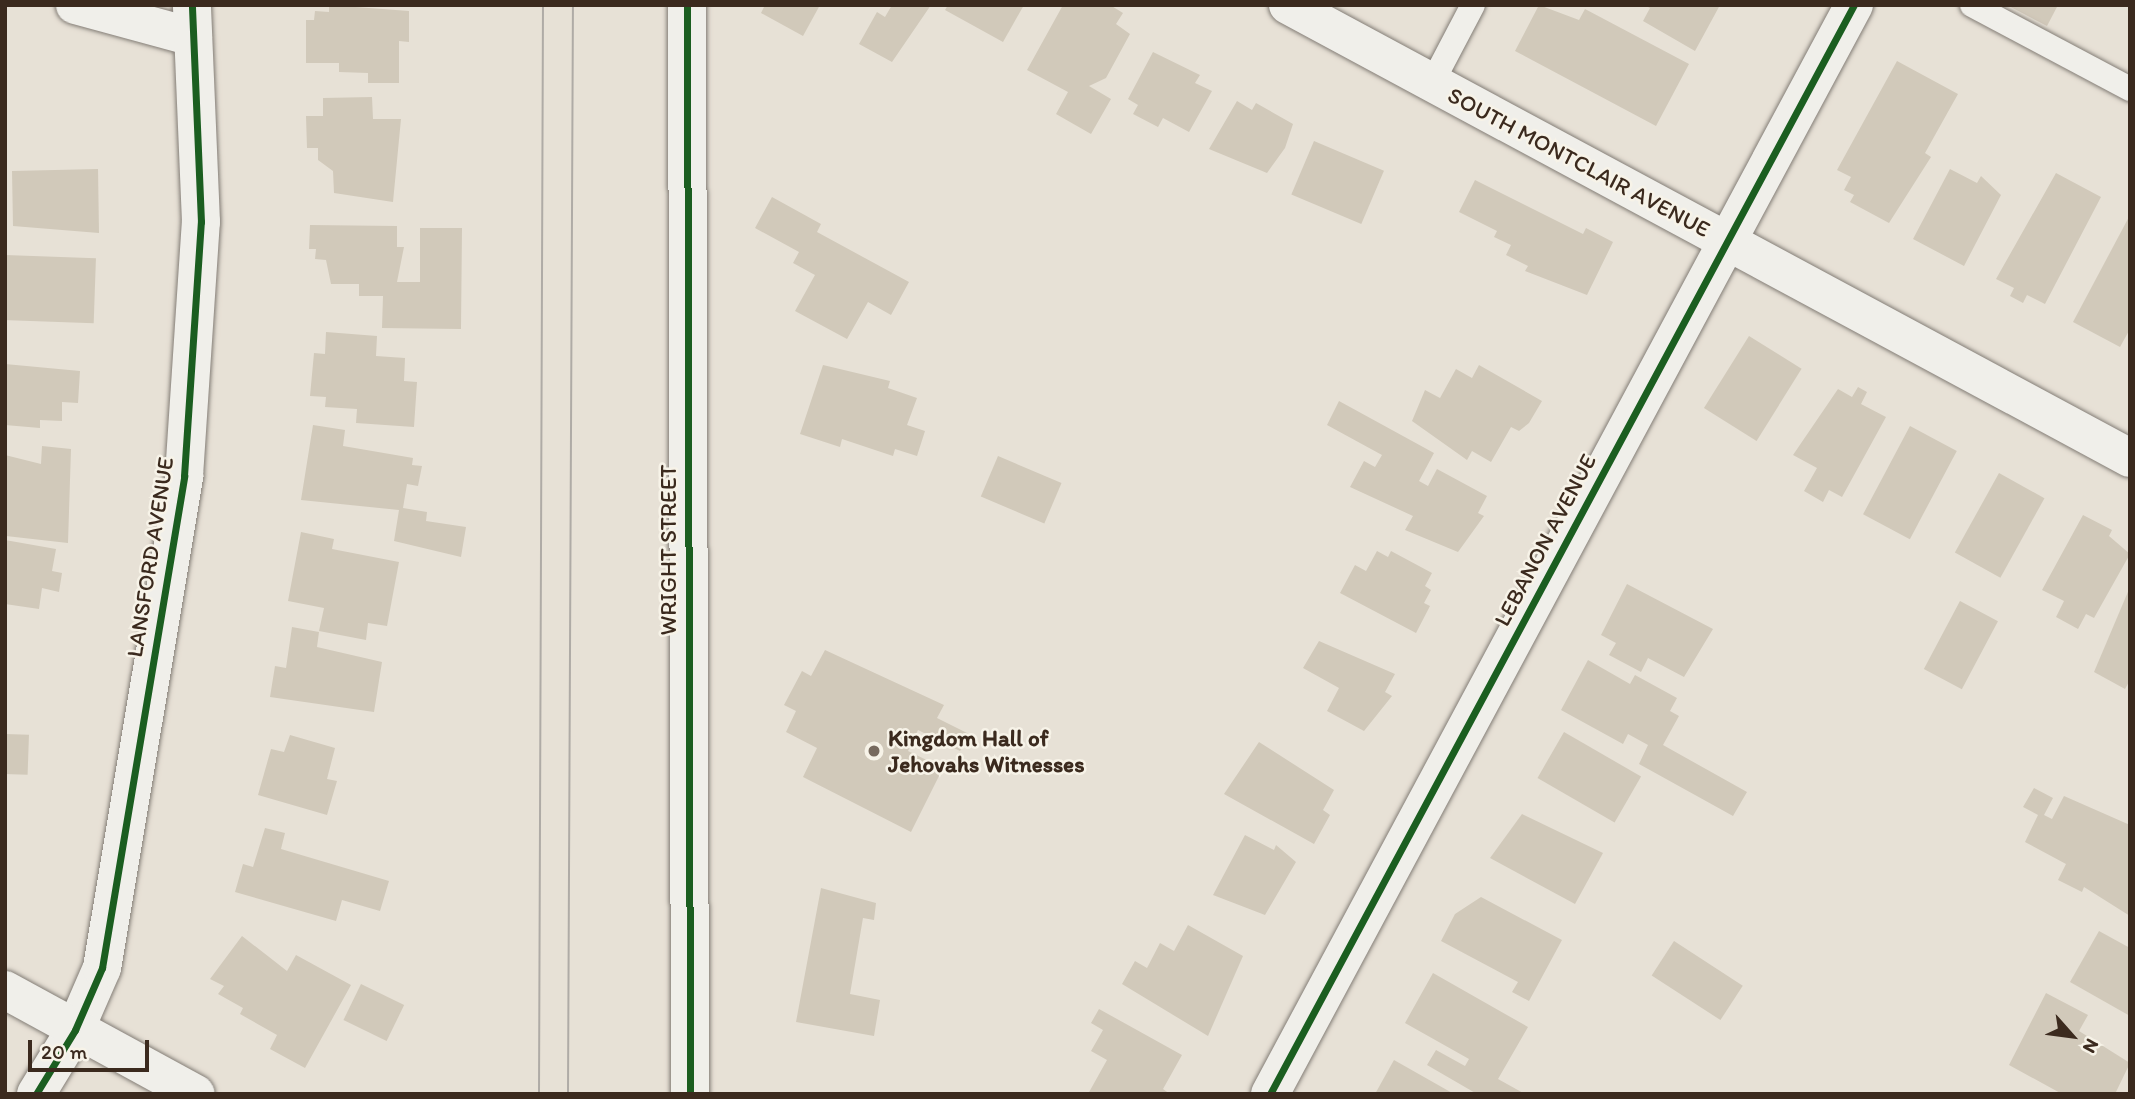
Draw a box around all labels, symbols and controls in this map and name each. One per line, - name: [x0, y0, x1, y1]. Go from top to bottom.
- street label: SOUTH MONTCLAIR AVENUE: [1442, 81, 1716, 243]
- street label: LEBANON AVENUE: [1488, 450, 1602, 630]
- street label: LANSFORD AVENUE: [121, 455, 179, 659]
- street label: WRIGHT STREET: [654, 465, 682, 635]
- place label: Kingdom Hall of Jehovahs Witnesses: [888, 724, 1084, 778]
- marker: Kingdom Hall of Jehovahs Witnesses: [866, 743, 882, 759]
- north arrow: [2037, 1001, 2107, 1071]
- scale bar: [32, 1026, 152, 1070]
- text: N: [2078, 1035, 2104, 1057]
- text: 20 m: [41, 1039, 87, 1064]

